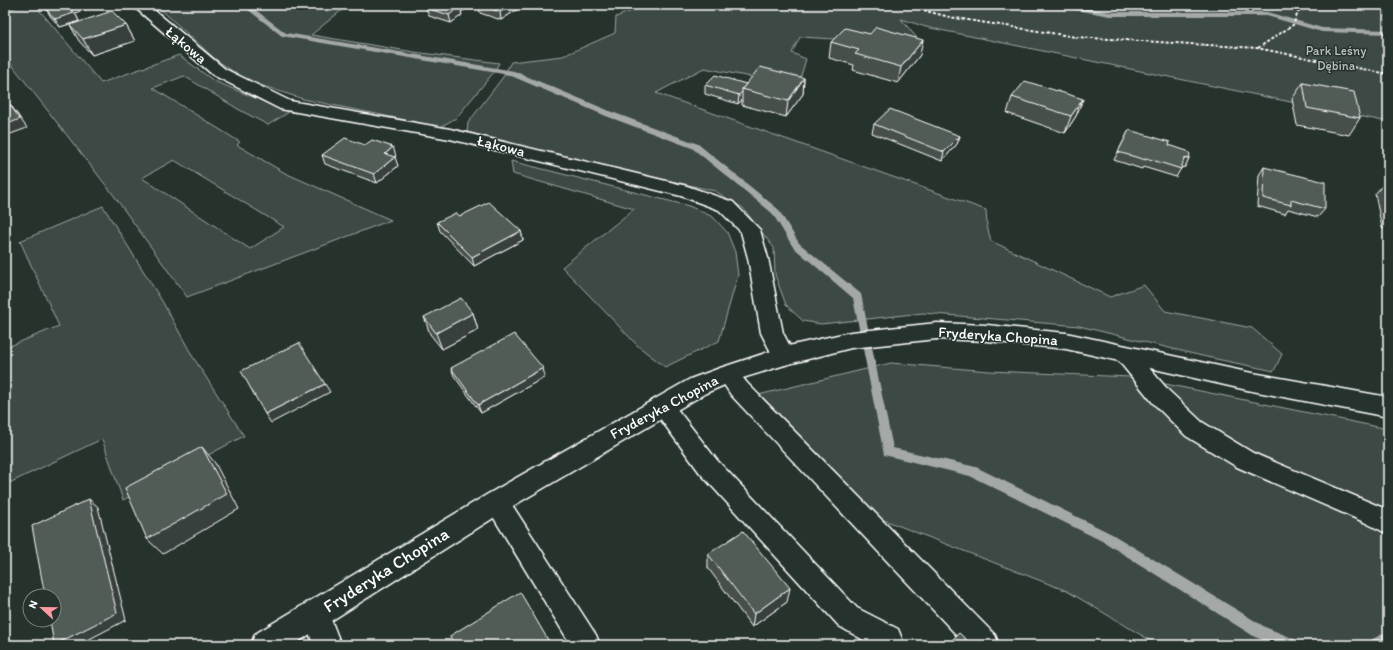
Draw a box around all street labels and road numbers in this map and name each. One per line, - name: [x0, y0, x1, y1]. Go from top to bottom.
- street label: Łąkowa: [162, 23, 211, 68]
- street label: Łąkowa: [475, 131, 527, 161]
- street label: Fryderyka Chopina: [938, 323, 1059, 349]
- street label: Fryderyka Chopina: [607, 371, 722, 443]
- street label: Fryderyka Chopina: [319, 523, 453, 617]

